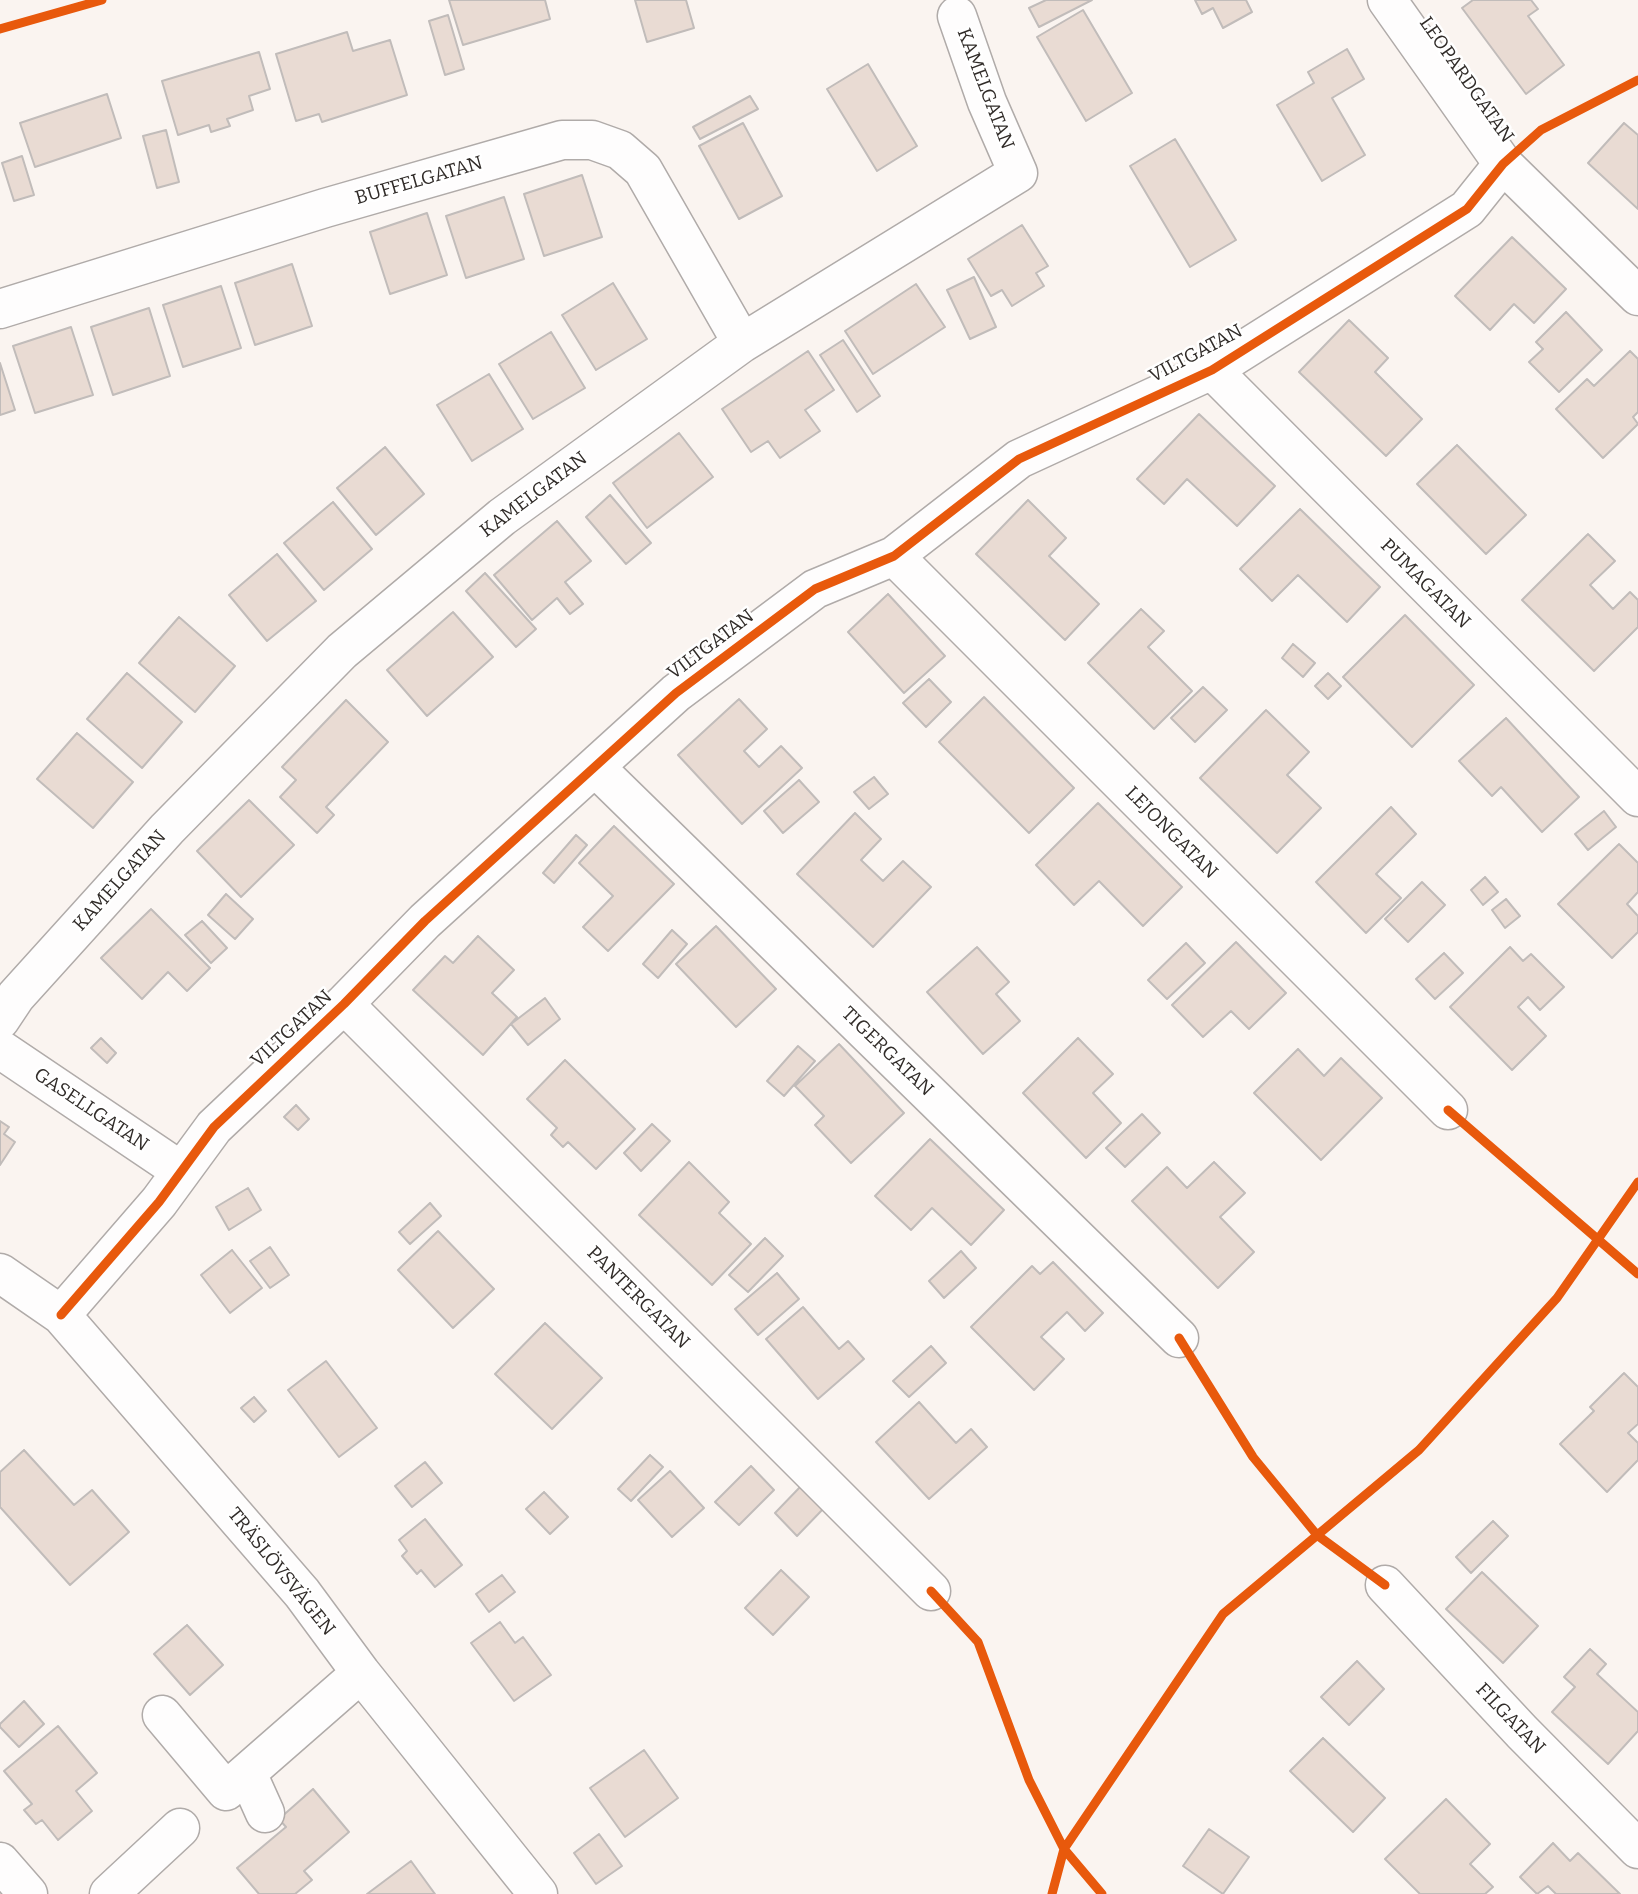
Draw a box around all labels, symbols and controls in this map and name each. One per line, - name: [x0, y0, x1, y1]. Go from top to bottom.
- street label: LEOPARDGATAN: [1414, 13, 1518, 147]
- street label: KAMELGATAN: [951, 25, 1019, 153]
- street label: BUFFELGATAN: [353, 152, 485, 210]
- street label: VILTGATAN: [1145, 320, 1247, 388]
- street label: KAMELGATAN: [476, 447, 592, 543]
- street label: PUMAGATAN: [1375, 534, 1475, 634]
- street label: VILTGATAN: [663, 605, 759, 685]
- street label: LEJONGATAN: [1120, 782, 1222, 884]
- street label: KAMELGATAN: [69, 826, 171, 936]
- street label: VILTGATAN: [247, 986, 337, 1072]
- street label: TIGERGATAN: [836, 1003, 938, 1101]
- street label: GASELLGATAN: [29, 1063, 153, 1157]
- street label: PANTERGATAN: [582, 1242, 694, 1354]
- street label: TRÄSLÖVSVÄGEN: [222, 1503, 340, 1641]
- street label: FILGATAN: [1471, 1679, 1549, 1759]

